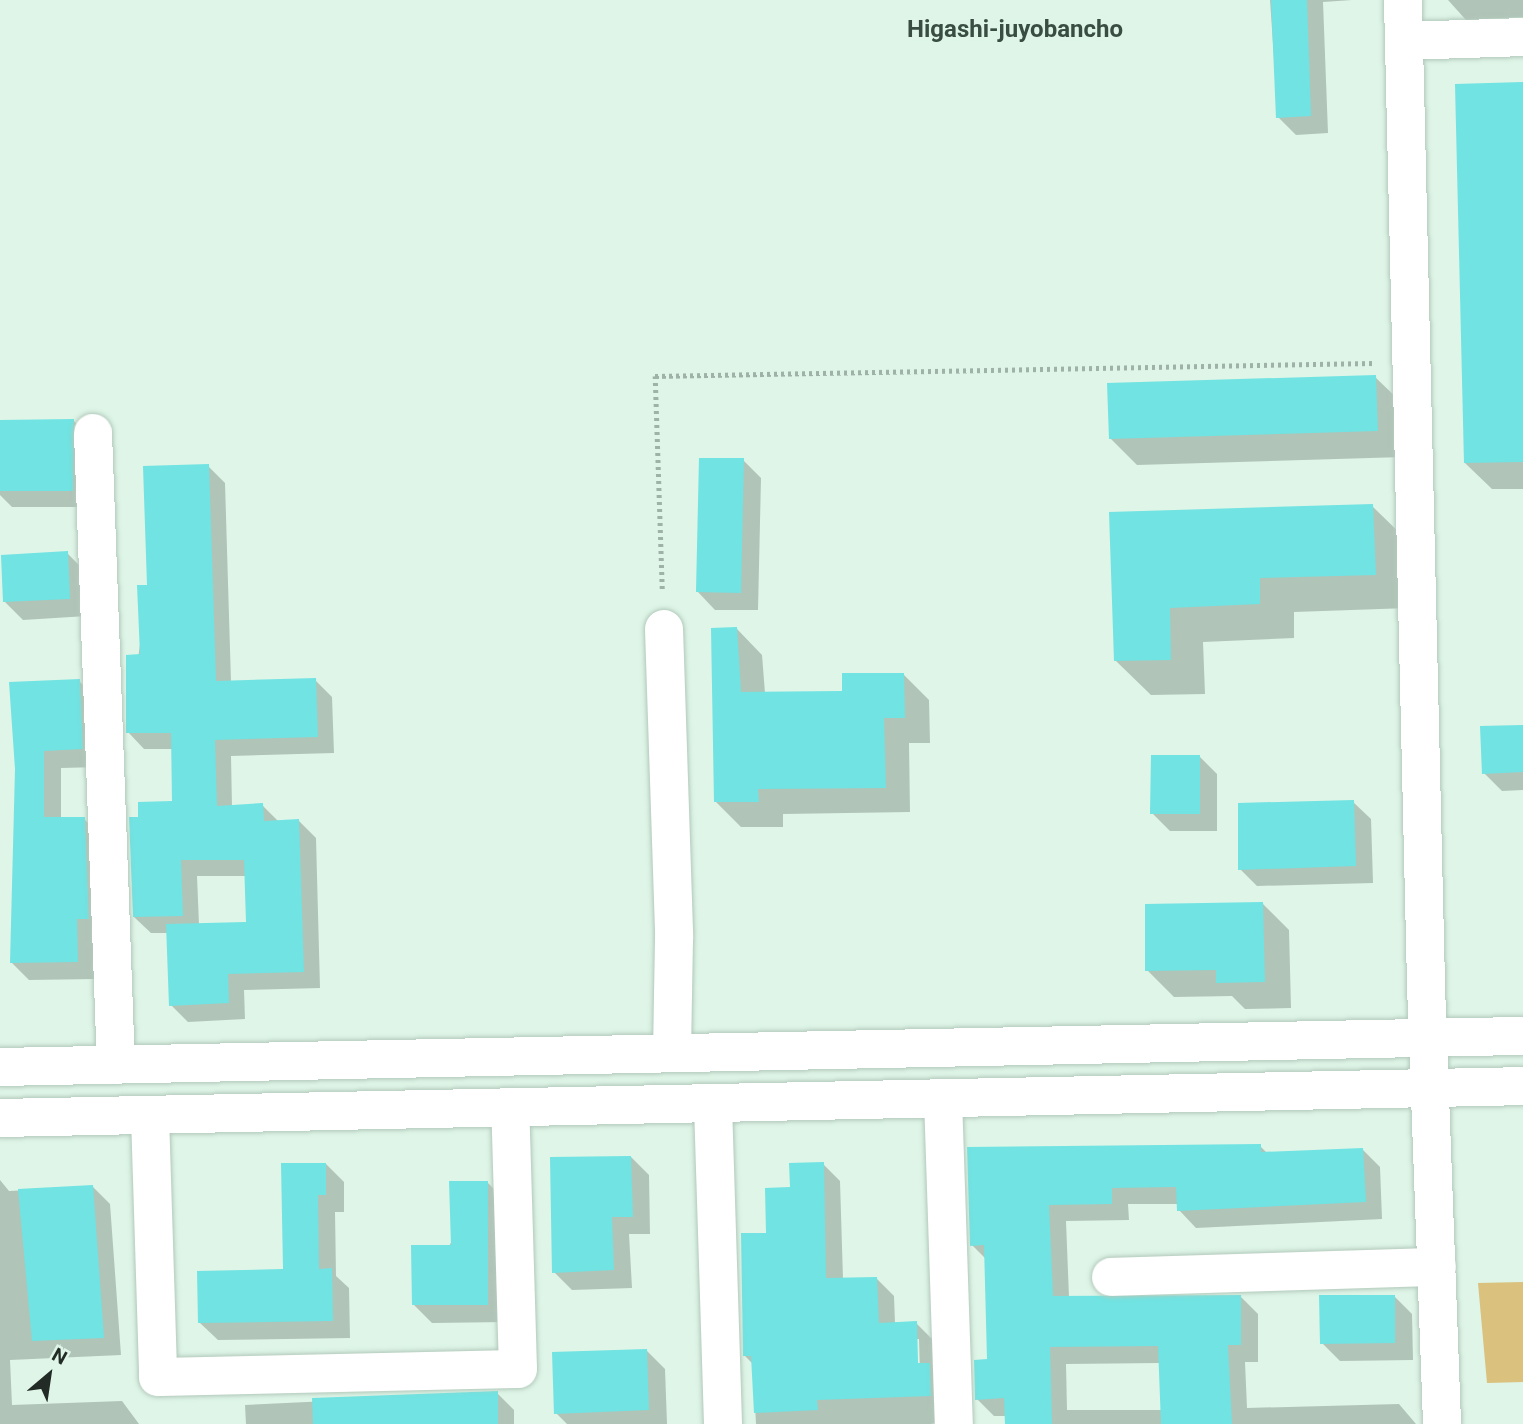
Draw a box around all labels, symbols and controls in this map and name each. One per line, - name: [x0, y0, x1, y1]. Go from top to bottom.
- district label: Higashi-juyobancho: [907, 16, 1123, 44]
- north arrow: [14, 1340, 84, 1410]
- text: N: [48, 1343, 71, 1370]

